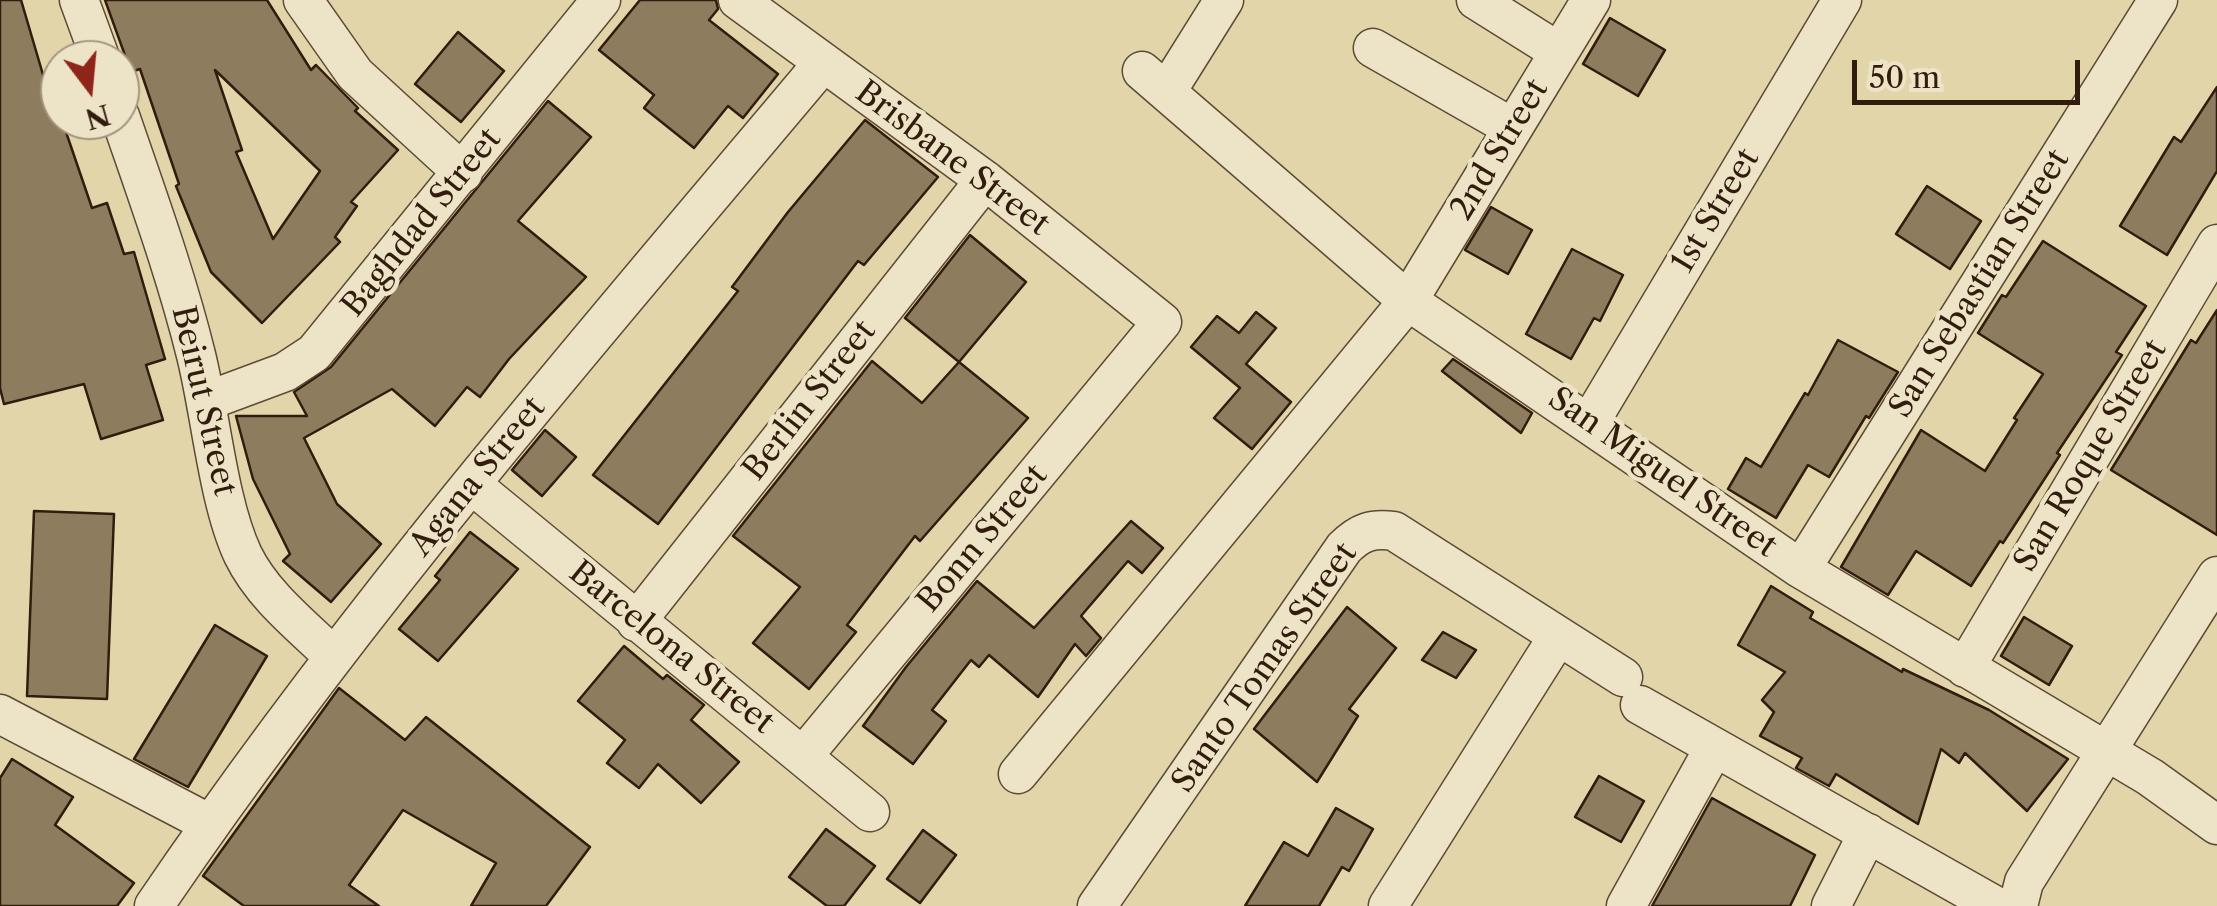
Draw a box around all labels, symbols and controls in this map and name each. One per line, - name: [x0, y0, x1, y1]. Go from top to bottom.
- north arrow: [40, 40, 140, 140]
- scale bar: [1857, 40, 2084, 102]
- text: 50 m: [1869, 59, 1940, 96]
- street label: 2nd Street: [1443, 73, 1557, 227]
- street label: Brisbane Street: [848, 74, 1056, 244]
- text: N: [81, 97, 114, 137]
- street label: Baghdad Street: [334, 121, 510, 325]
- street label: 1st Street: [1664, 142, 1768, 280]
- street label: San Sebastian Street: [1882, 143, 2078, 425]
- street label: Beirut Street: [163, 302, 243, 500]
- street label: Berlin Street: [736, 313, 884, 489]
- street label: San Roque Street: [2007, 333, 2175, 579]
- street label: San Miguel Street: [1541, 380, 1783, 566]
- street label: Agana Street: [402, 390, 554, 564]
- street label: Bonn Street: [910, 457, 1056, 621]
- street label: Santo Tomas Street: [1164, 536, 1366, 800]
- street label: Barcelona Street: [561, 554, 781, 742]

